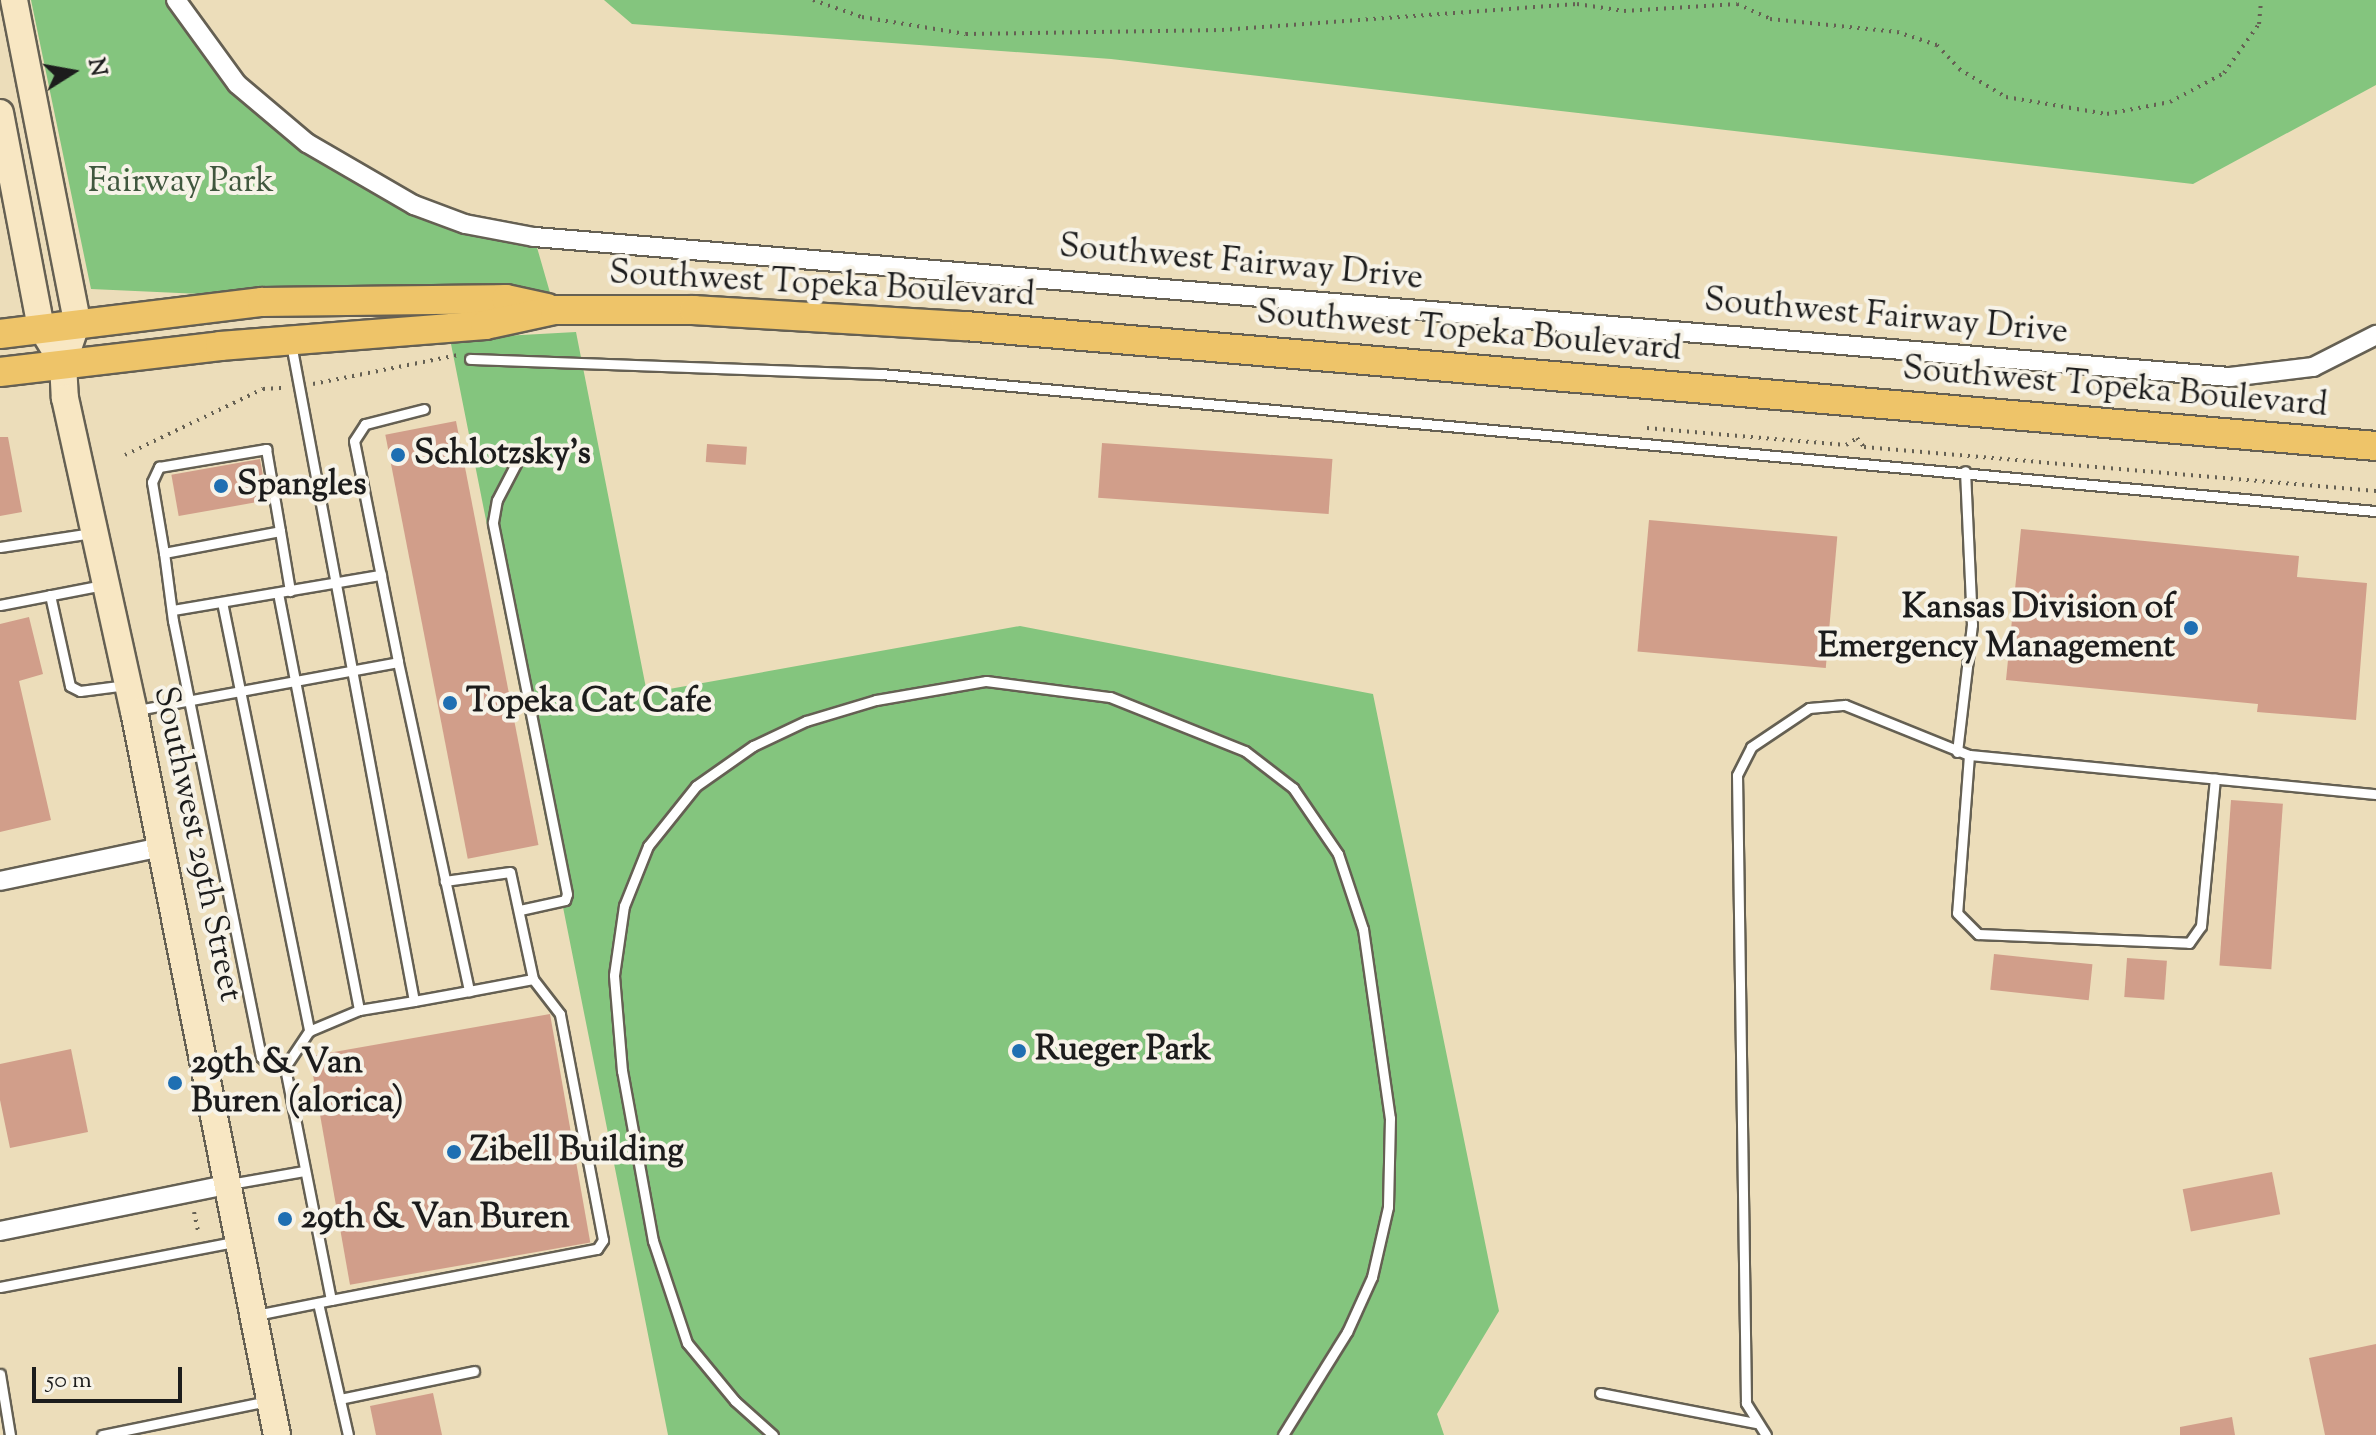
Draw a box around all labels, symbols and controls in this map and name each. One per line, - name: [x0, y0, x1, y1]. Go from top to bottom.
- north arrow: [32, 32, 112, 112]
- text: N: [78, 56, 113, 79]
- park label: Fairway Park: [88, 163, 274, 203]
- street label: Southwest Fairway Drive: [1057, 227, 1425, 299]
- street label: Southwest Topeka Boulevard: [608, 253, 1036, 317]
- street label: Southwest Fairway Drive: [1702, 281, 2070, 353]
- street label: Southwest Topeka Boulevard: [1255, 293, 1683, 371]
- street label: Southwest Topeka Boulevard: [1901, 349, 2329, 427]
- place label: Schlotzsky's: [414, 435, 591, 475]
- marker: Schlotzsky's: [389, 446, 407, 464]
- place label: Spangles: [237, 466, 367, 506]
- marker: Spangles: [212, 477, 230, 495]
- place label: Kansas Division of Emergency Management: [1818, 588, 2175, 668]
- marker: Kansas Division of Emergency Management: [2182, 619, 2200, 637]
- street label: Southwest 29th Street: [144, 683, 250, 1005]
- place label: Topeka Cat Cafe: [466, 683, 712, 723]
- marker: Topeka Cat Cafe: [441, 694, 459, 712]
- place label: Rueger Park: [1035, 1031, 1211, 1071]
- marker: Rueger Park: [1010, 1042, 1028, 1060]
- place label: 29th & Van Buren (alorica): [191, 1043, 403, 1122]
- marker: 29th & Van Buren (alorica): [166, 1074, 184, 1092]
- place label: Zibell Building: [470, 1132, 684, 1172]
- marker: Zibell Building: [445, 1143, 463, 1161]
- place label: 29th & Van Buren: [301, 1199, 570, 1239]
- marker: 29th & Van Buren: [276, 1210, 294, 1228]
- scale bar: [36, 1351, 186, 1401]
- text: 50 m: [46, 1364, 92, 1398]

